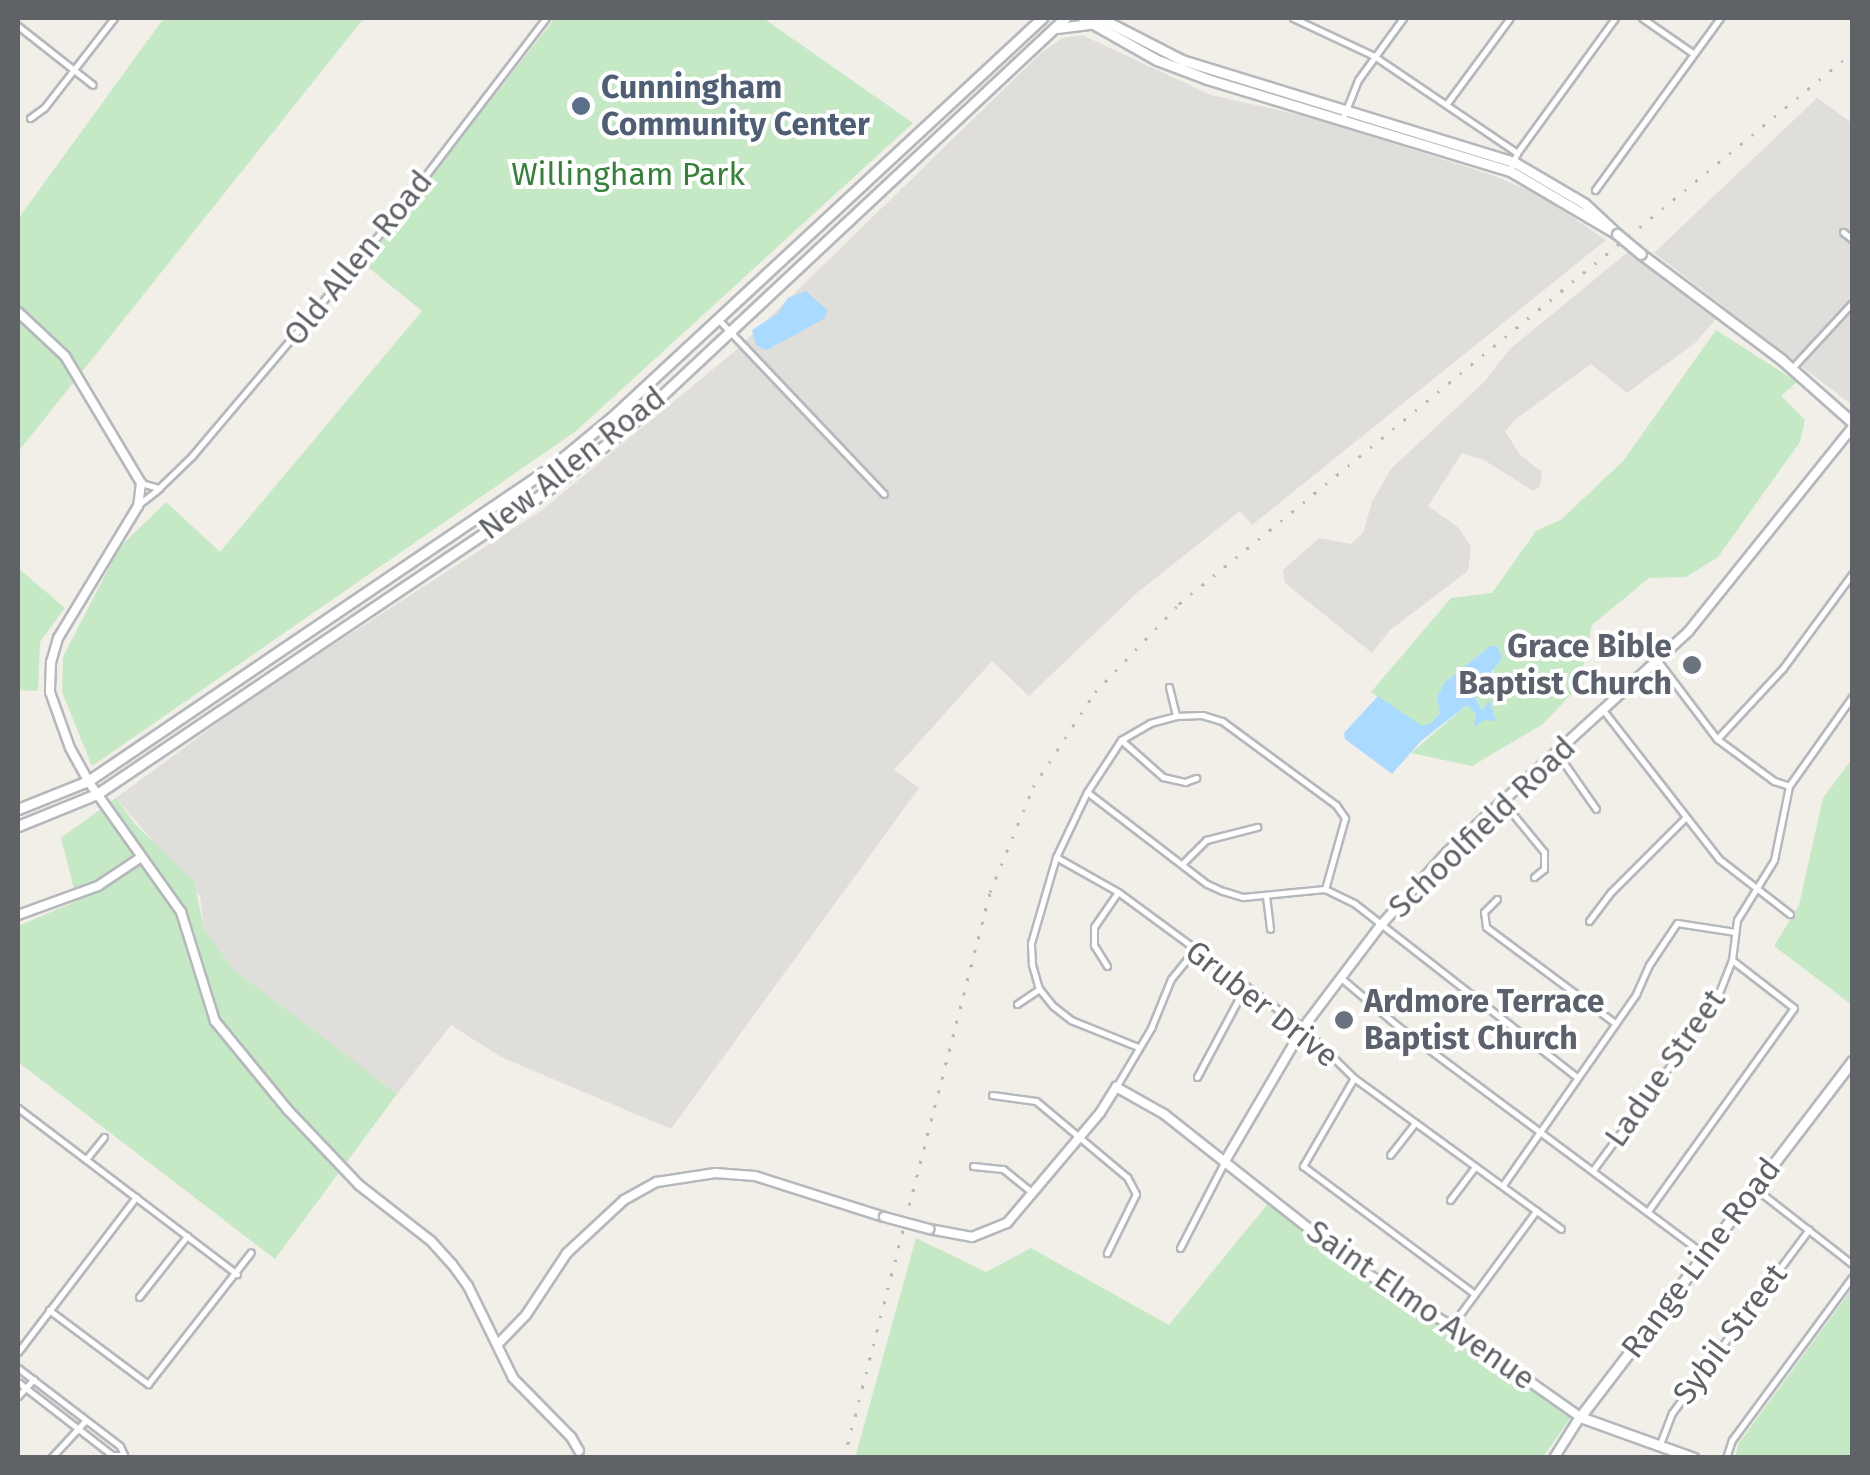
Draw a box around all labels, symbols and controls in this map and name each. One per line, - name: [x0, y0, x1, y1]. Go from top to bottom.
- place label: Cunningham Community Center: [601, 69, 870, 144]
- marker: Cunningham Community Center: [570, 95, 592, 117]
- park label: Willingham Park: [511, 155, 745, 193]
- street label: Old Allen Road: [276, 163, 440, 353]
- street label: New Allen Road: [471, 378, 673, 548]
- place label: Grace Bible Baptist Church: [1458, 628, 1672, 703]
- marker: Grace Bible Baptist Church: [1681, 654, 1703, 676]
- street label: Schoolfield Road: [1381, 728, 1583, 926]
- street label: Gruber Drive: [1178, 932, 1346, 1076]
- street label: Ladue Street: [1597, 982, 1733, 1154]
- place label: Ardmore Terrace Baptist Church: [1364, 983, 1604, 1058]
- marker: Ardmore Terrace Baptist Church: [1333, 1009, 1355, 1031]
- street label: Range Line Road: [1613, 1150, 1789, 1366]
- street label: Saint Elmo Avenue: [1300, 1212, 1542, 1398]
- street label: Sybil Street: [1665, 1256, 1795, 1412]

